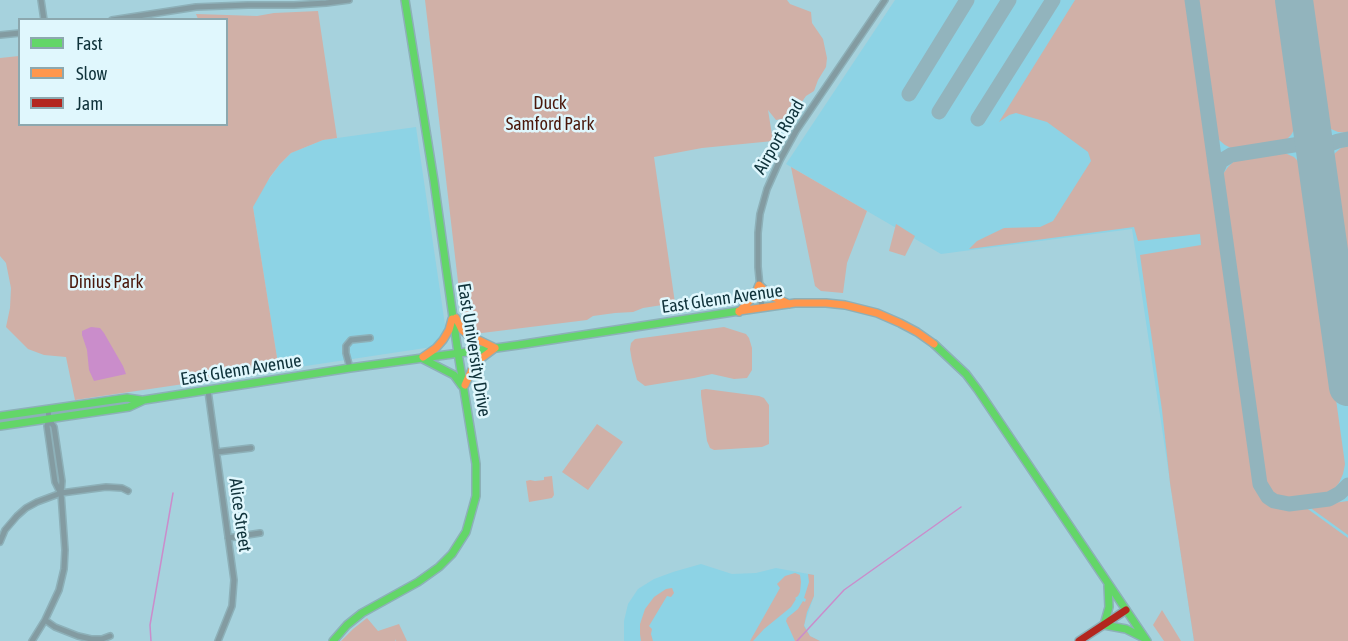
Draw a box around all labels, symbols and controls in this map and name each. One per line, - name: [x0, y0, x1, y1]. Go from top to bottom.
- legend: [18, 18, 228, 126]
- text: Fast: [76, 33, 103, 54]
- text: Slow: [76, 63, 107, 84]
- park label: Duck Samford Park: [506, 92, 594, 134]
- text: Jam: [76, 93, 103, 114]
- street label: Airport Road: [749, 96, 809, 178]
- park label: Dinius Park: [69, 271, 143, 293]
- street label: East Glenn Avenue: [660, 280, 784, 318]
- street label: East University Drive: [453, 282, 495, 418]
- street label: East Glenn Avenue: [179, 350, 303, 390]
- street label: Alice Street: [224, 477, 256, 553]

